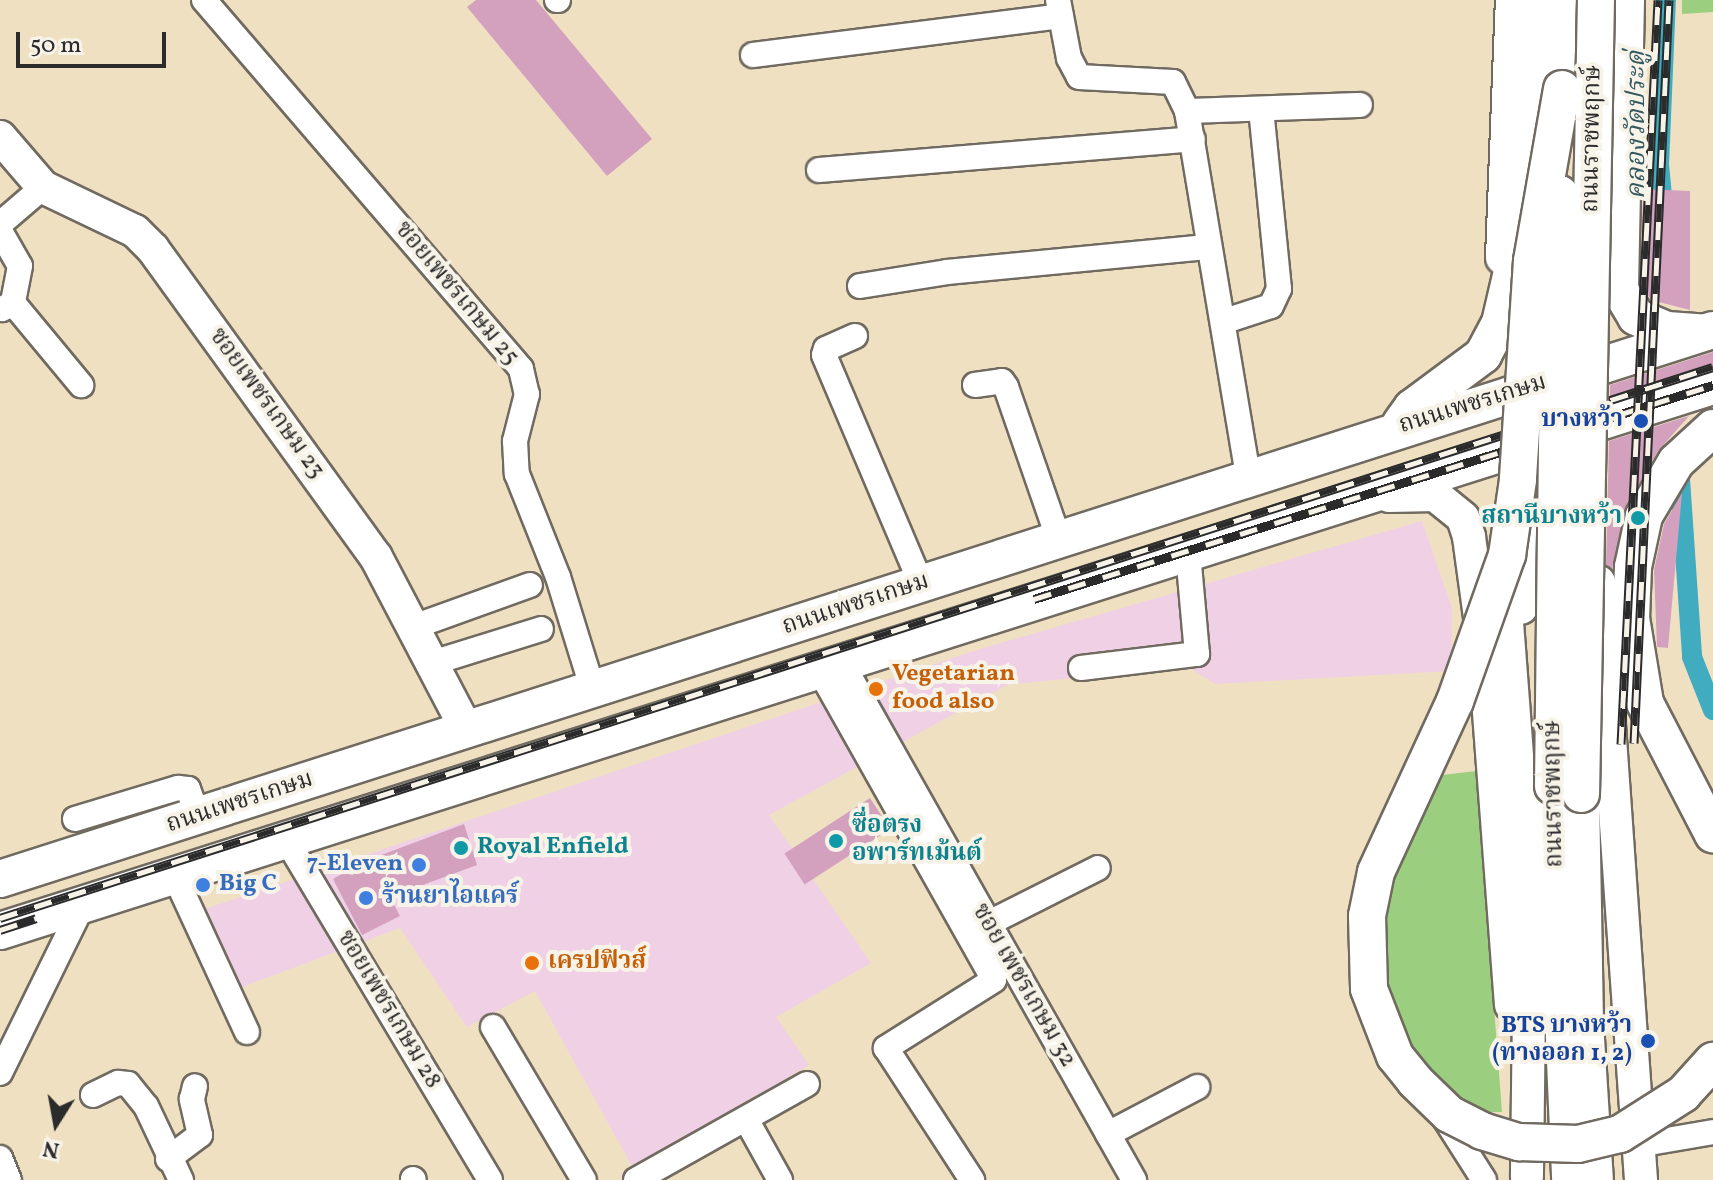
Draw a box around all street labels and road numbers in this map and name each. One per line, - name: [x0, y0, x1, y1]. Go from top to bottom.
- street label: ถนนราชพฤกษ์: [1577, 65, 1609, 213]
- street label: ซอยเพชรเกษม 25: [388, 216, 524, 372]
- street label: ซอยเพชรเกษม 23: [202, 323, 330, 485]
- street label: ถนนเพชรเกษม: [1396, 369, 1550, 441]
- street label: ถนนเพชรเกษม: [779, 568, 933, 642]
- street label: ถนนราชพฤกษ์: [1539, 720, 1571, 868]
- street label: ถนนเพชรเกษม: [163, 766, 317, 840]
- street label: ซอย เพชรเกษม 32: [965, 899, 1081, 1073]
- street label: ซอยเพชรเกษม 28: [330, 926, 446, 1094]

